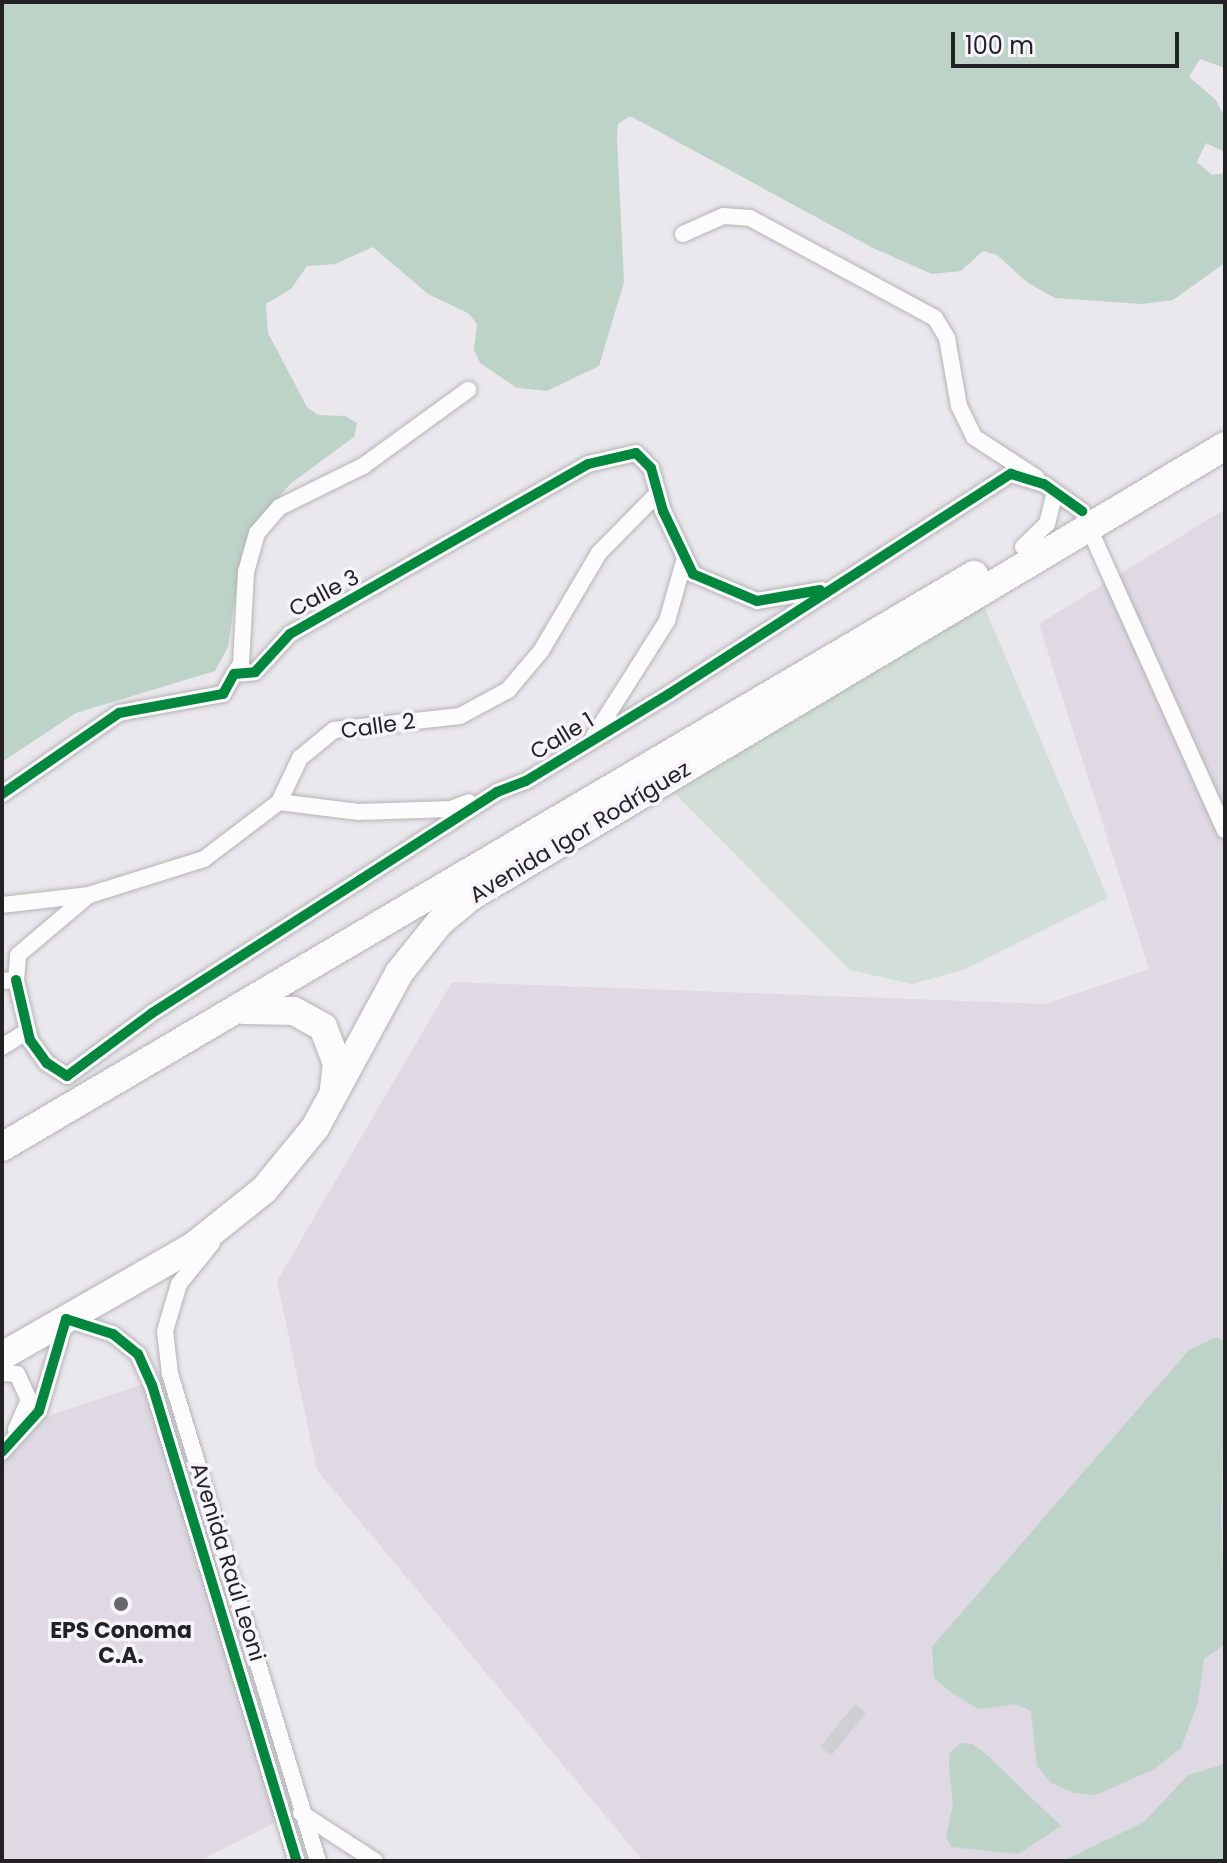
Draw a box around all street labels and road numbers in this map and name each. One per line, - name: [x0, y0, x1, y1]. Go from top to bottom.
- street label: Calle 3: [285, 564, 363, 622]
- street label: Calle 1: [526, 707, 598, 765]
- street label: Calle 2: [339, 708, 417, 744]
- street label: Avenida Igor Rodríguez: [465, 756, 695, 908]
- street label: Avenida Raúl Leoni: [185, 1460, 271, 1664]

